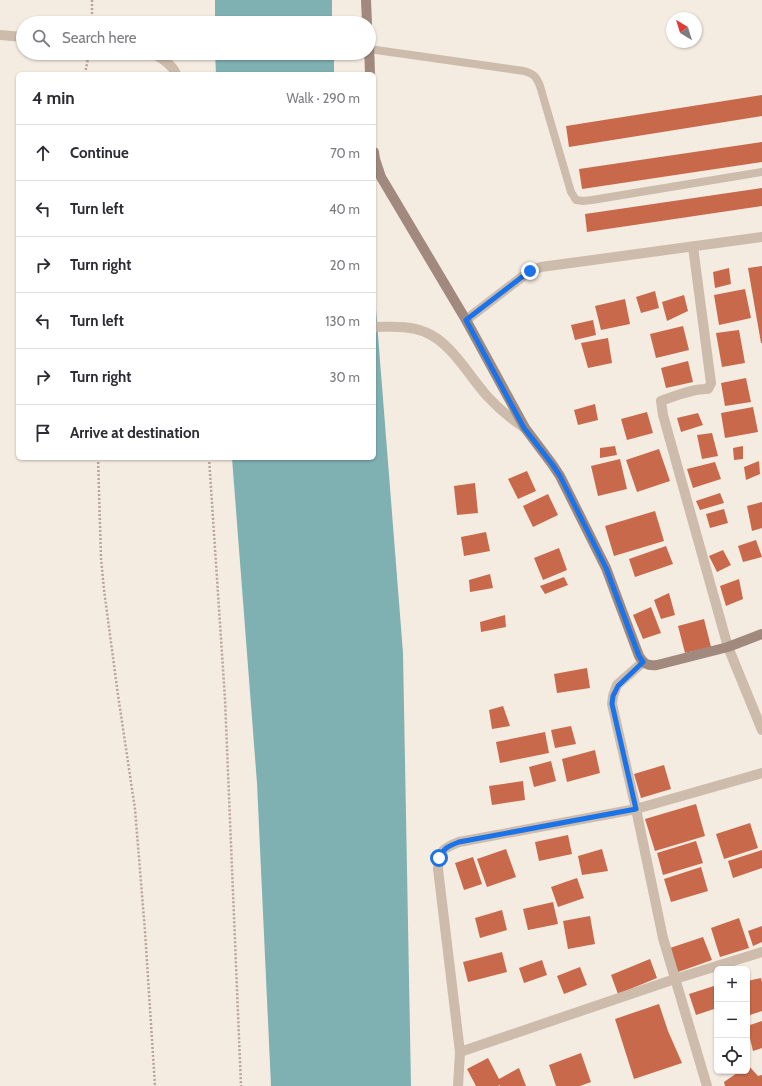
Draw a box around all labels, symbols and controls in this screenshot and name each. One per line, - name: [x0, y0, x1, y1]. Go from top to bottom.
- north arrow: [666, 12, 702, 48]
- search box: [16, 16, 376, 60]
- icon: search: [30, 27, 52, 49]
- text: Search here: [62, 29, 137, 47]
- text: 4 min: [32, 88, 75, 108]
- text: Walk · 290 m: [287, 90, 360, 106]
- icon: ahead: [32, 142, 54, 164]
- text: Continue: [70, 144, 129, 162]
- text: 70 m: [330, 145, 360, 161]
- icon: left: [32, 198, 54, 220]
- text: Turn left: [70, 200, 124, 218]
- text: 40 m: [329, 201, 360, 217]
- icon: right: [32, 254, 54, 276]
- text: Turn right: [70, 256, 131, 274]
- text: 20 m: [330, 257, 360, 273]
- route end: [521, 262, 539, 280]
- icon: left: [32, 310, 54, 332]
- text: Turn left: [70, 312, 124, 330]
- text: 130 m: [325, 313, 360, 329]
- icon: right: [32, 366, 54, 388]
- text: Turn right: [70, 368, 131, 386]
- text: 30 m: [330, 369, 360, 385]
- icon: arrive: [32, 422, 54, 444]
- text: Arrive at destination: [70, 424, 200, 442]
- route start: [430, 849, 448, 867]
- map controls: [714, 966, 750, 1074]
- button: +: [714, 966, 750, 1002]
- button: −: [714, 1002, 750, 1038]
- button: locate: [714, 1038, 750, 1074]

